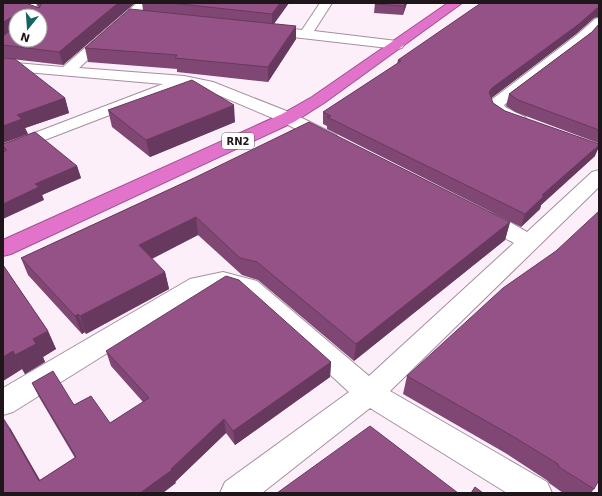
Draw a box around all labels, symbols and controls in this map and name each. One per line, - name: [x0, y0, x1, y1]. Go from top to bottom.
- north arrow: [8, 8, 48, 48]
- text: N: [19, 30, 32, 45]
- road number: RN2: [222, 133, 254, 149]

